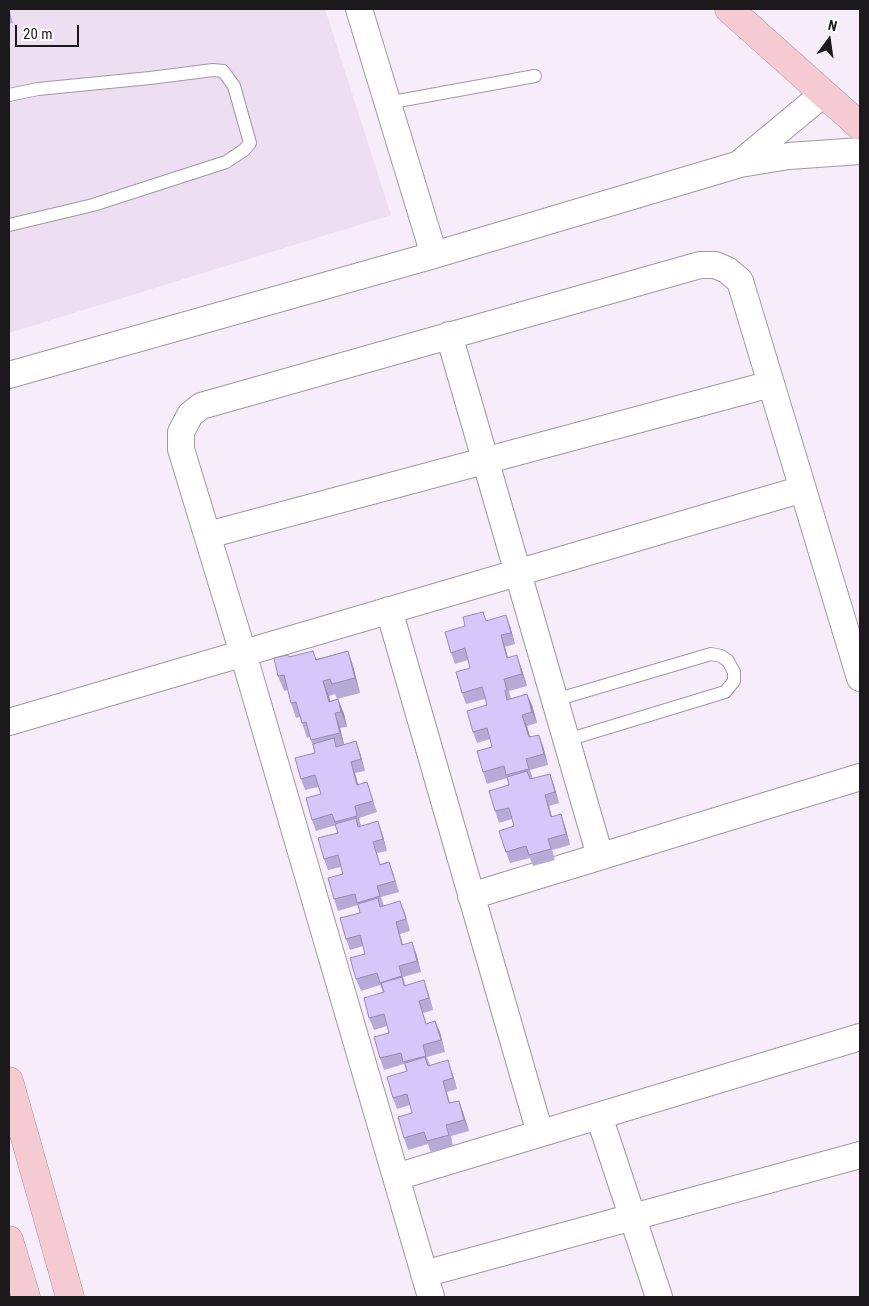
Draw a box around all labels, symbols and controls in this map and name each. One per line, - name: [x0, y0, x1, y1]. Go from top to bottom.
- scale bar: [18, 15, 81, 47]
- north arrow: [804, 15, 854, 65]
- text: N: [827, 17, 839, 34]
- text: 20 m: [23, 25, 53, 43]

